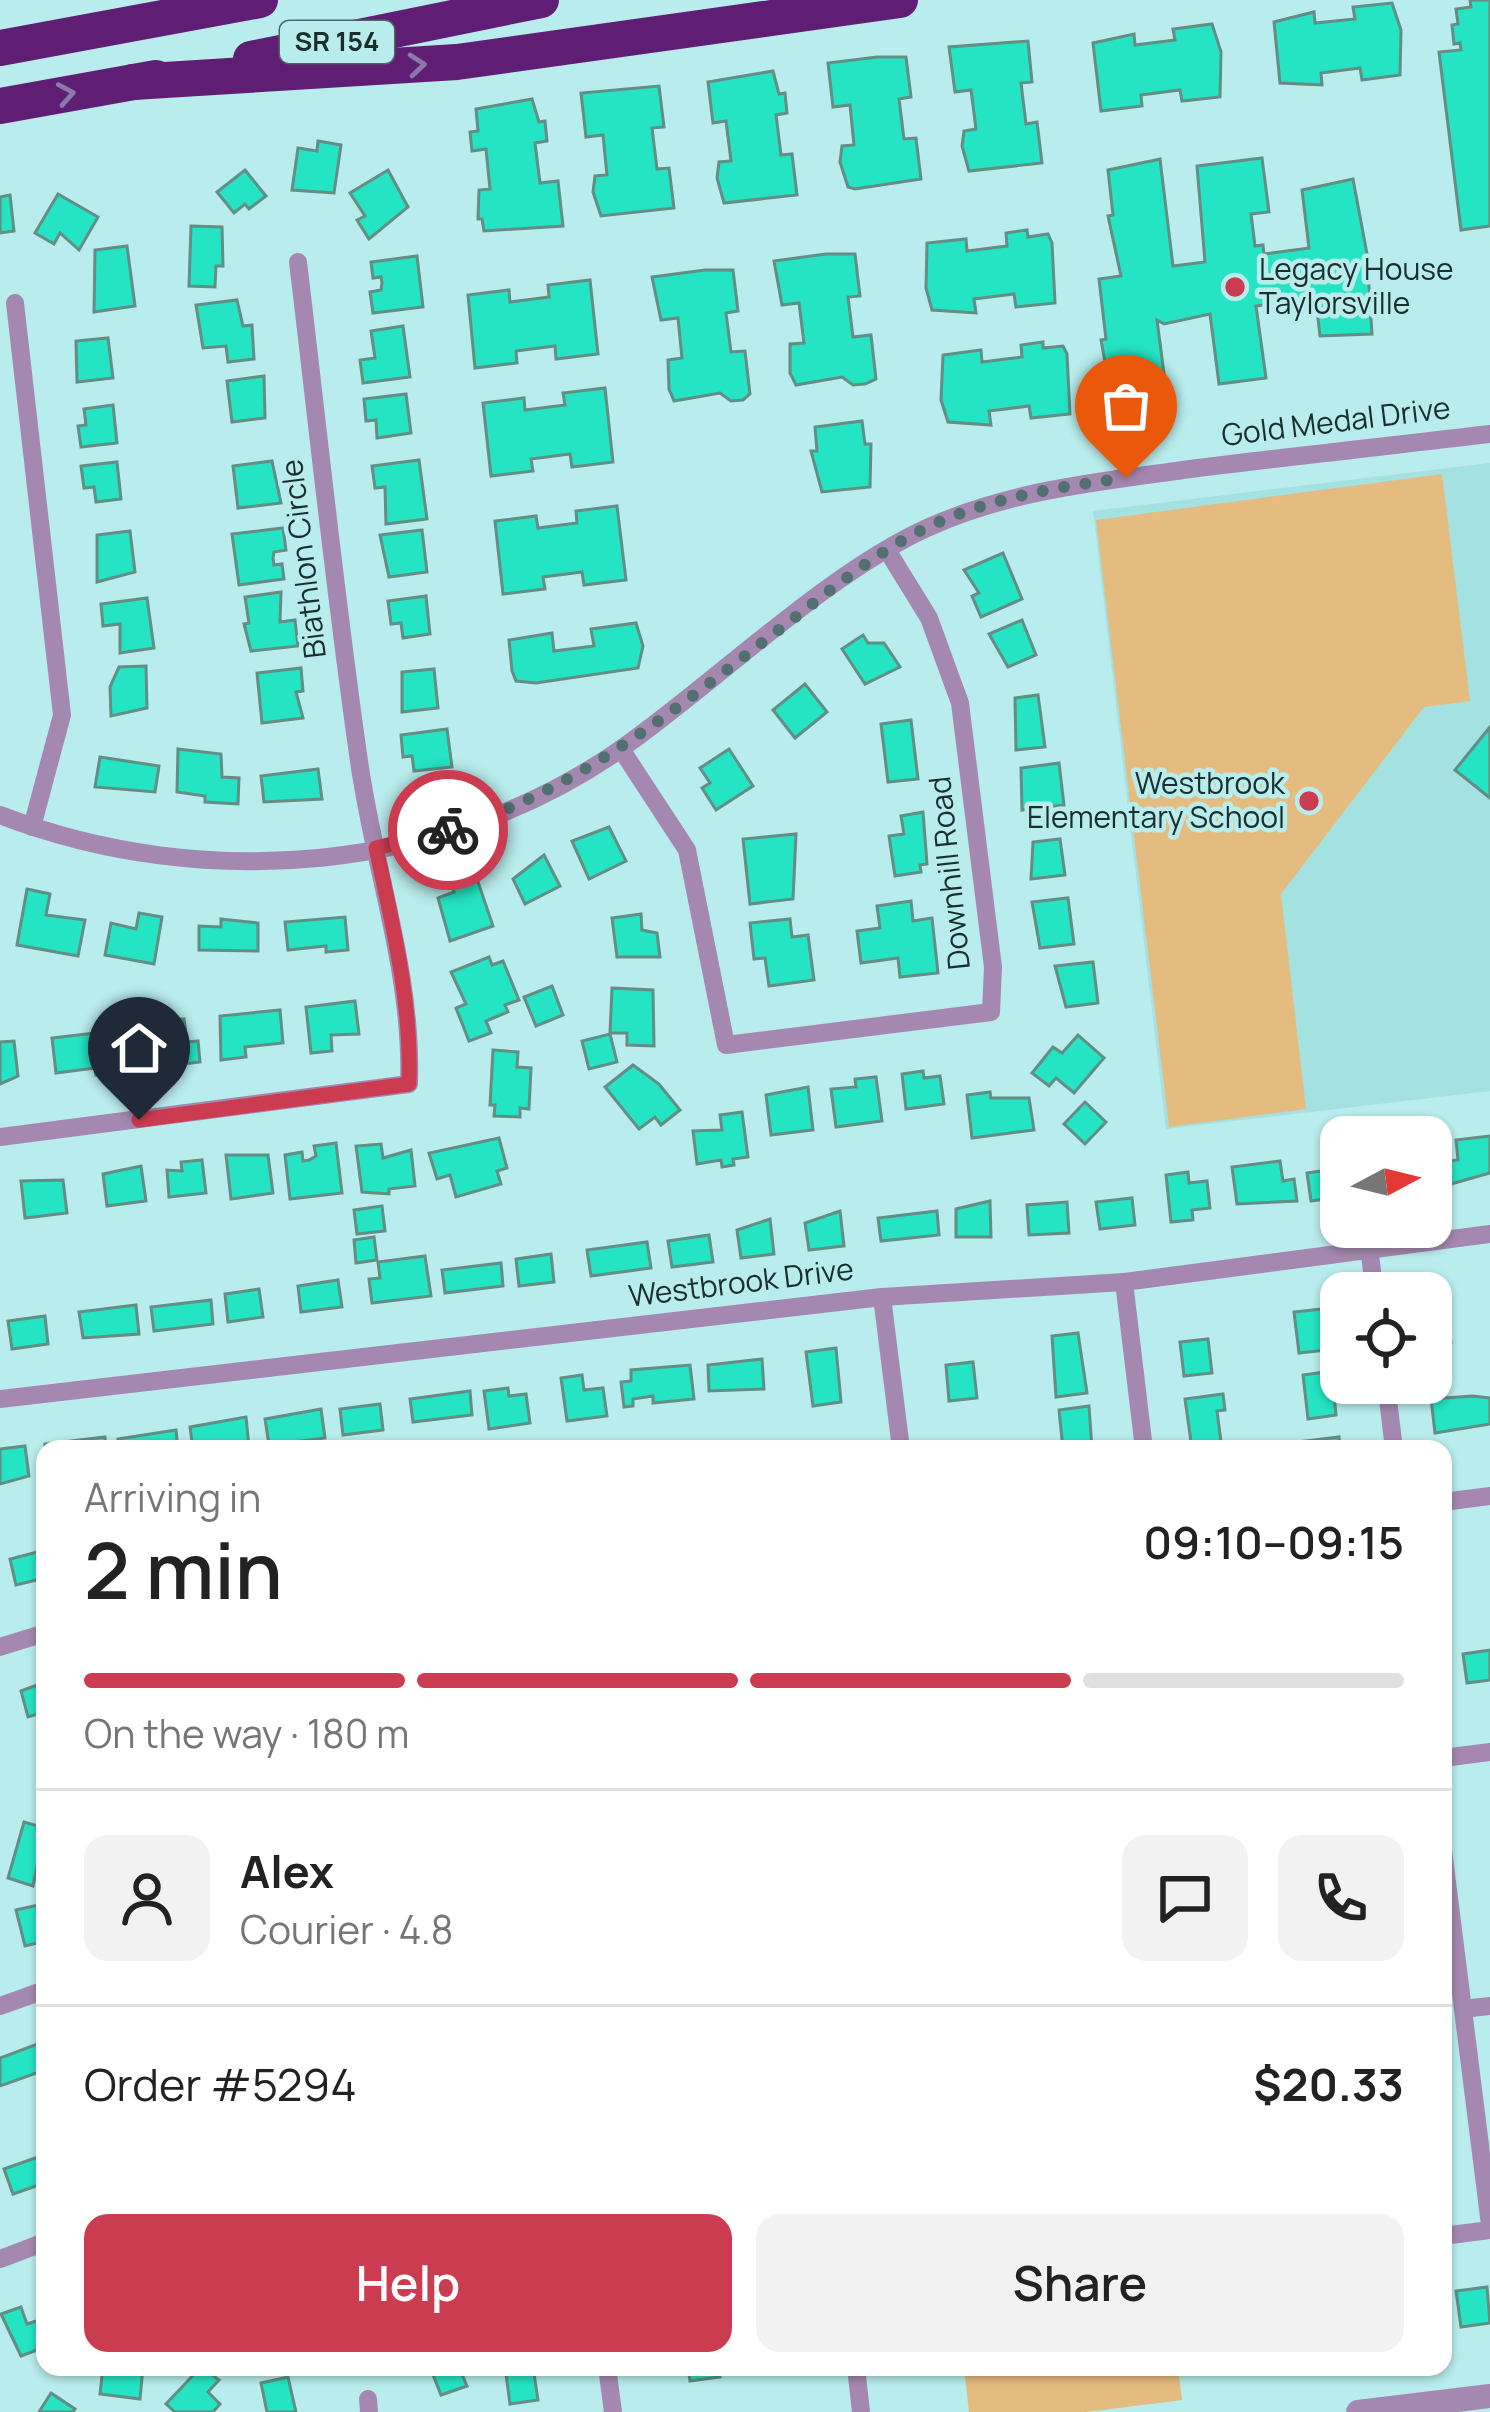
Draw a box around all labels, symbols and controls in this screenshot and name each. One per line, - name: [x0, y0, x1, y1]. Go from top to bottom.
- road number: SR 154: [280, 21, 394, 63]
- one-way arrow: [408, 53, 427, 78]
- one-way arrow: [56, 83, 76, 108]
- place label: Legacy House Taylorsville: [1259, 248, 1454, 323]
- marker: Legacy House Taylorsville: [1222, 274, 1248, 300]
- pin: [1075, 355, 1177, 478]
- icon: bag: [1093, 373, 1159, 439]
- street label: Gold Medal Drive: [1219, 386, 1452, 455]
- street label: Biathlon Circle: [270, 457, 335, 661]
- place label: Westbrook Elementary School: [1027, 762, 1286, 837]
- courier: [388, 770, 508, 890]
- street label: Downhill Road: [918, 775, 979, 972]
- marker: Westbrook Elementary School: [1296, 788, 1322, 814]
- icon: bike: [415, 797, 481, 863]
- pin: [88, 997, 190, 1120]
- icon: home: [106, 1015, 172, 1081]
- north arrow: [1320, 1116, 1452, 1248]
- map controls: [1320, 1116, 1452, 1404]
- street label: Westbrook Drive: [626, 1247, 856, 1316]
- button: locate: [1320, 1272, 1452, 1404]
- text: Arriving in: [84, 1470, 261, 1524]
- text: 09:10–09:15: [1143, 1511, 1404, 1573]
- text: 2 min: [84, 1516, 283, 1622]
- text: On the way · 180 m: [84, 1706, 409, 1760]
- button: person: [84, 1835, 210, 1961]
- button: chat: [1122, 1835, 1248, 1961]
- button: phone: [1278, 1835, 1404, 1961]
- text: Alex: [240, 1840, 334, 1902]
- text: Courier · 4.8: [240, 1902, 453, 1956]
- text: Order #5294: [84, 2053, 357, 2115]
- text: $20.33: [1253, 2053, 1404, 2115]
- button: Help: [84, 2214, 732, 2352]
- button: Share: [756, 2214, 1404, 2352]

